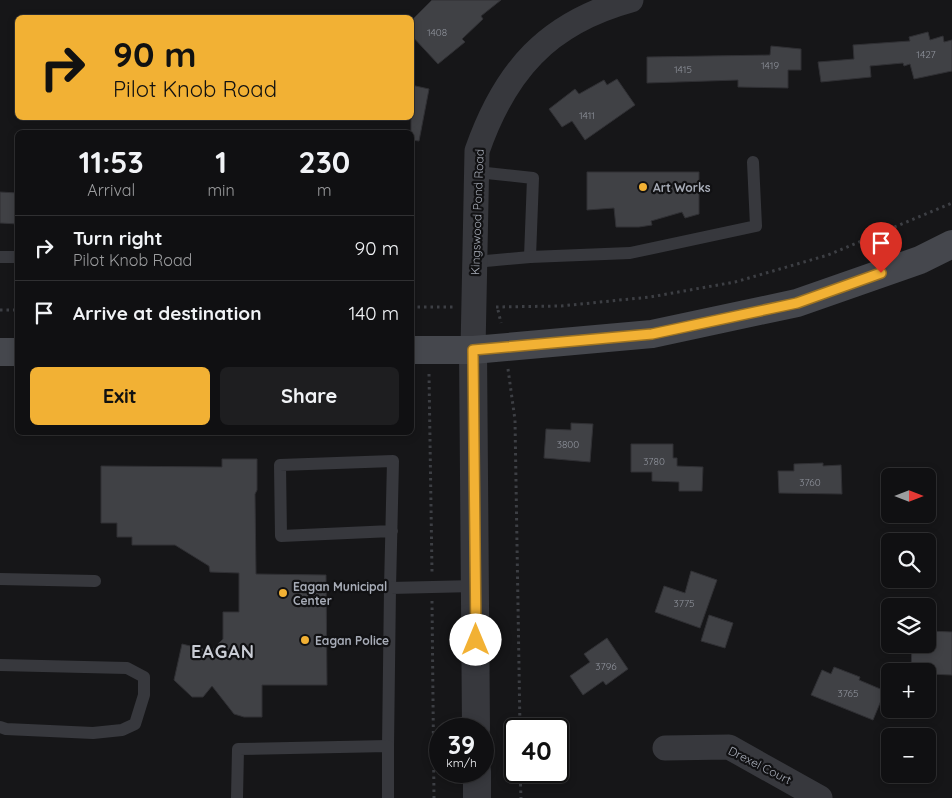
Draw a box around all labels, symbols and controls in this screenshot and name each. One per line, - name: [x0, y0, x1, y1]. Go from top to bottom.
- house number: 1408: [427, 26, 447, 39]
- text: 90 m: [113, 32, 196, 76]
- icon: right: [30, 35, 95, 100]
- house number: 1427: [916, 48, 936, 61]
- house number: 1419: [761, 59, 779, 72]
- house number: 1415: [674, 63, 692, 76]
- text: Pilot Knob Road: [113, 75, 277, 103]
- house number: 1411: [579, 109, 595, 122]
- text: 11:53: [79, 143, 144, 181]
- text: 1: [215, 143, 227, 181]
- text: 230: [299, 143, 350, 181]
- street label: Kingswood Pond Road: [467, 149, 487, 275]
- text: Arrival: [87, 180, 135, 200]
- text: min: [208, 180, 235, 200]
- text: m: [317, 180, 332, 200]
- place label: Art Works: [653, 180, 711, 195]
- marker: Art Works: [637, 181, 649, 193]
- pin: [860, 222, 902, 273]
- text: Turn right: [73, 226, 162, 250]
- icon: arrive: [867, 229, 895, 257]
- icon: right: [30, 234, 58, 262]
- text: 90 m: [355, 236, 399, 260]
- text: Pilot Knob Road: [73, 250, 192, 270]
- icon: arrive: [30, 299, 58, 327]
- text: Arrive at destination: [73, 301, 262, 325]
- text: 140 m: [348, 301, 399, 325]
- button: Exit: [30, 367, 210, 425]
- button: Share: [220, 367, 399, 425]
- house number: 3800: [557, 438, 579, 451]
- house number: 3780: [643, 455, 665, 468]
- north arrow: [881, 468, 936, 522]
- map controls: [881, 468, 936, 783]
- house number: 3760: [799, 476, 821, 489]
- button: search: [881, 533, 936, 588]
- place label: Eagan Municipal Center: [293, 579, 387, 608]
- marker: Eagan Municipal Center: [277, 587, 289, 599]
- house number: 3775: [674, 597, 694, 610]
- button: layers: [881, 598, 936, 653]
- position arrow: [449, 613, 501, 665]
- place label: Eagan Police: [315, 633, 389, 648]
- marker: Eagan Police: [299, 634, 311, 646]
- district label: EAGAN: [191, 640, 255, 663]
- house number: 3796: [595, 660, 617, 673]
- button: +: [881, 663, 936, 718]
- house number: 3765: [838, 687, 858, 700]
- speed limit sign: 40: [504, 718, 569, 783]
- button: −: [881, 728, 936, 783]
- text: 39: [448, 729, 475, 760]
- street label: Drexel Court: [726, 743, 794, 787]
- text: km/h: [446, 755, 477, 770]

